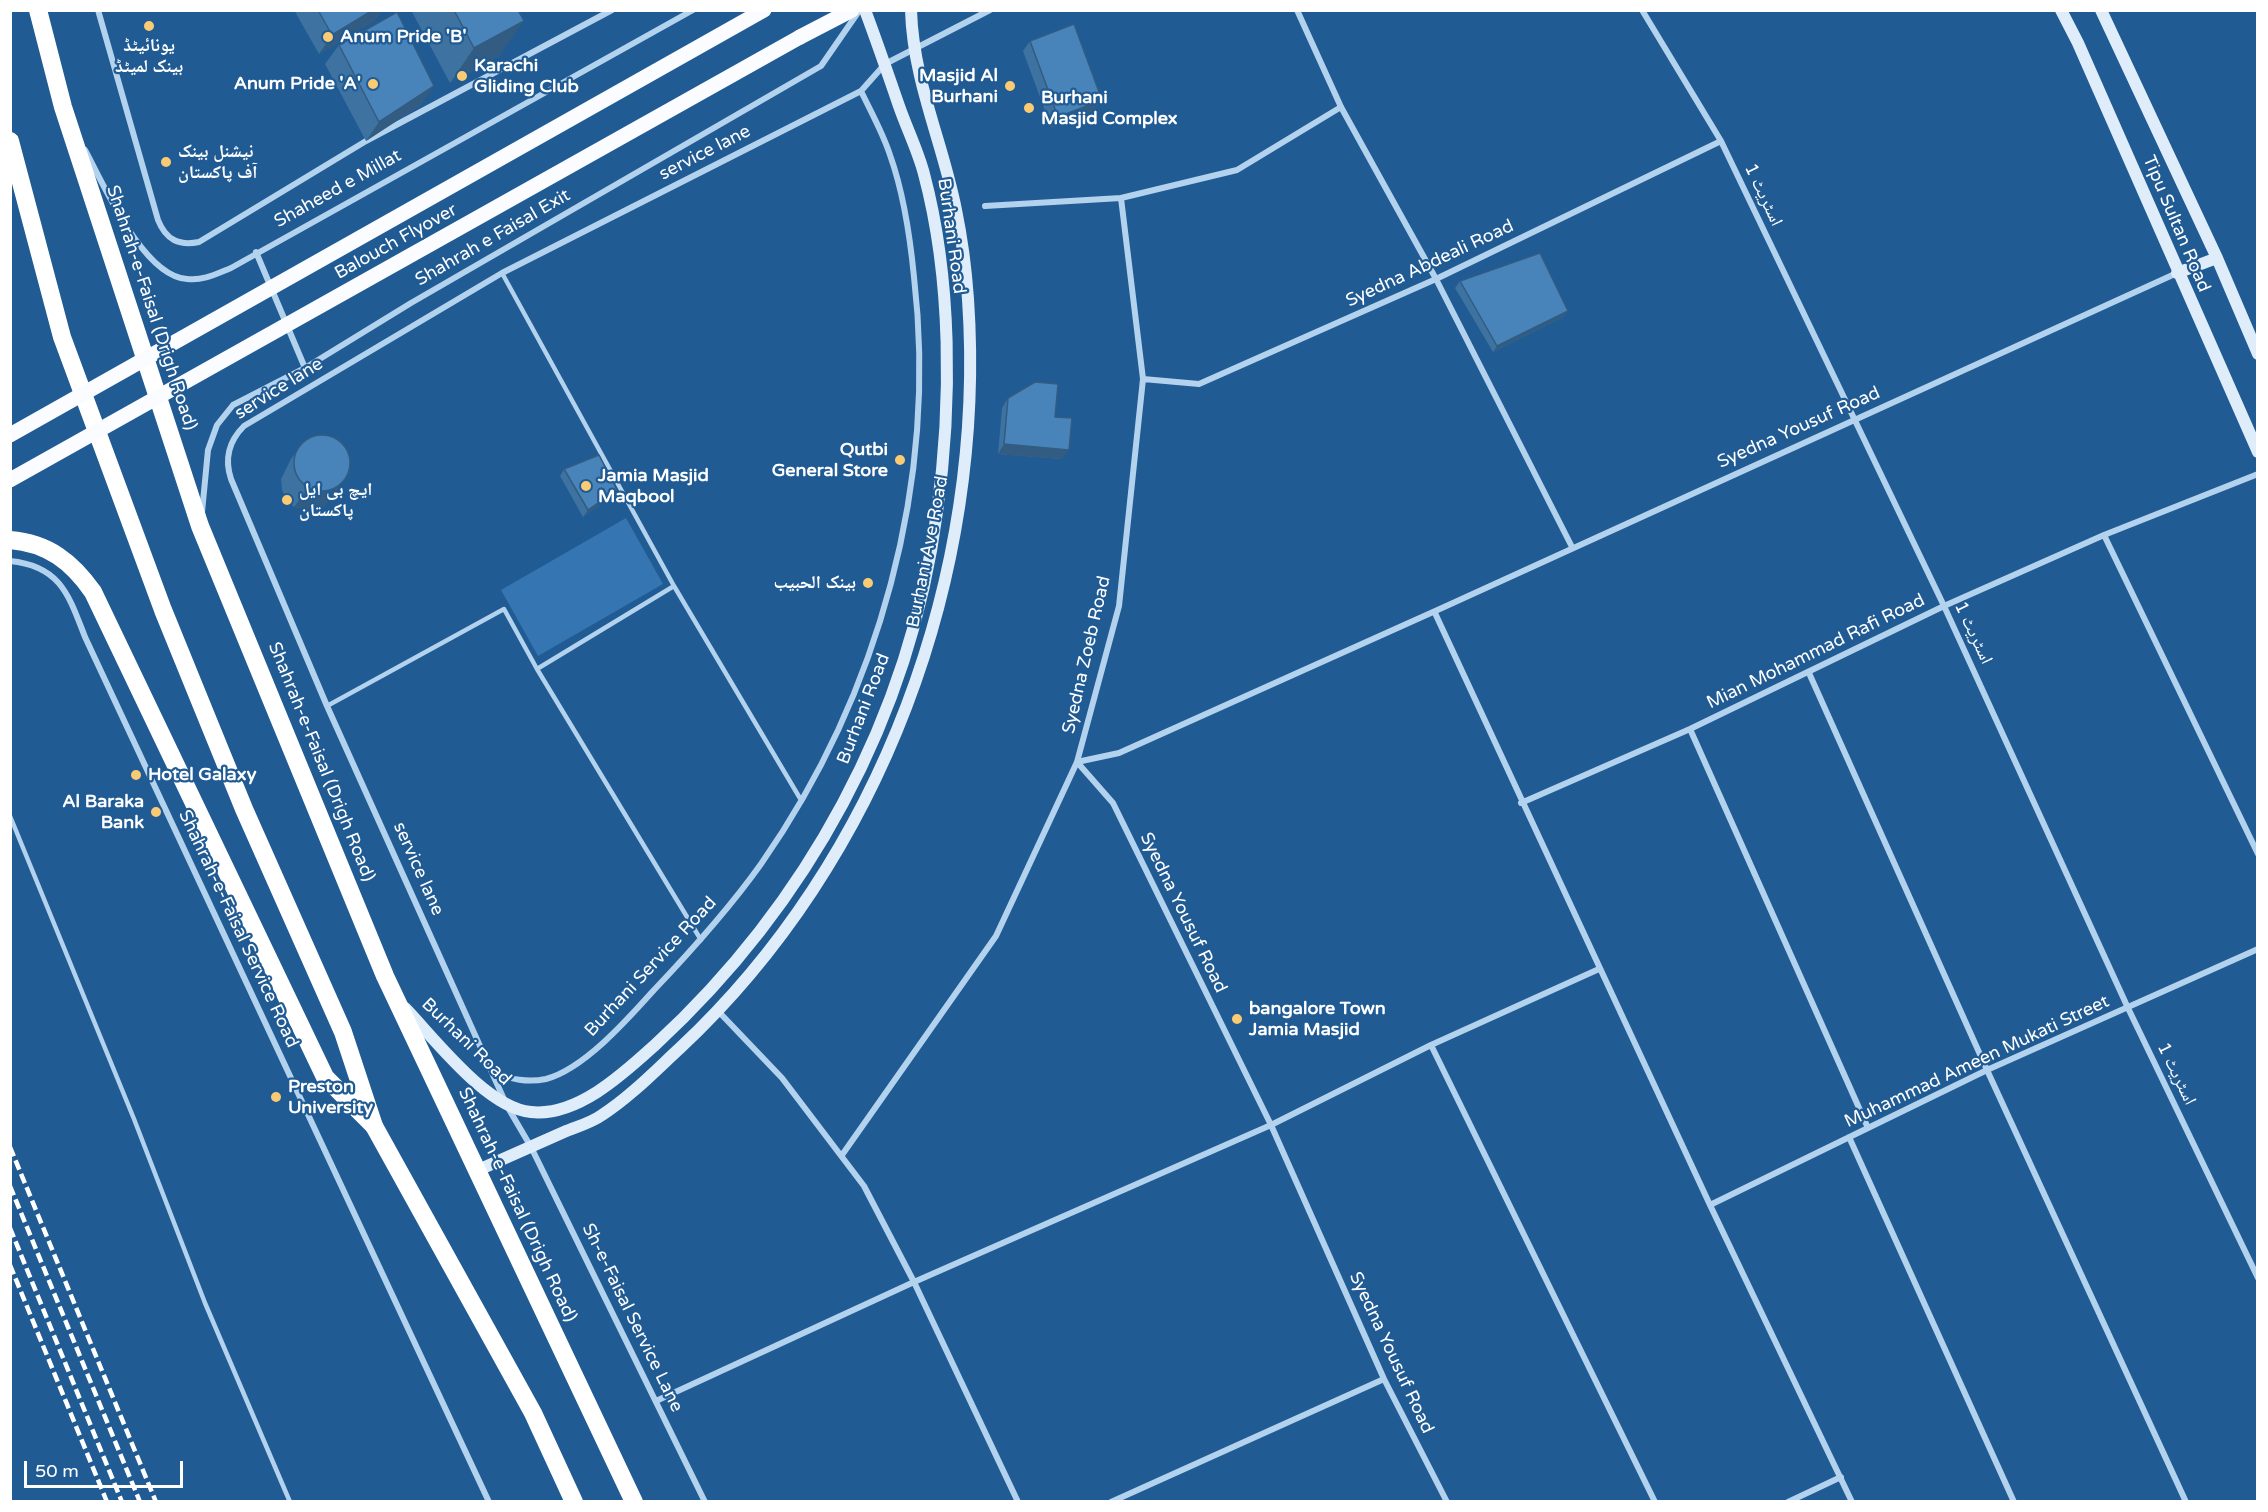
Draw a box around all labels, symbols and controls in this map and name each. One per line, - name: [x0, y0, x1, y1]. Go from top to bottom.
- marker: یونائیٹڈ بینک لمیٹڈ: [142, 19, 156, 33]
- place label: Anum Pride 'B': [340, 26, 466, 48]
- marker: Anum Pride 'B': [321, 30, 335, 44]
- place label: یونائیٹڈ بینک لمیٹڈ: [115, 35, 183, 78]
- place label: Karachi Gliding Club: [474, 55, 579, 98]
- place label: Masjid Al Burhani: [919, 65, 998, 107]
- marker: Karachi Gliding Club: [455, 69, 469, 83]
- place label: Anum Pride 'A': [234, 73, 361, 95]
- marker: Anum Pride 'A': [366, 77, 380, 91]
- marker: Masjid Al Burhani: [1003, 79, 1017, 93]
- place label: Burhani Masjid Complex: [1041, 87, 1178, 130]
- marker: Burhani Masjid Complex: [1022, 101, 1036, 115]
- street label: service lane: [656, 121, 754, 185]
- place label: نیشنل بینک آف پاکستان: [178, 141, 257, 184]
- street label: Shaheed e Millat: [271, 145, 405, 233]
- street label: Tipu Sultan Road: [2137, 152, 2215, 296]
- marker: نیشنل بینک آف پاکستان: [159, 155, 173, 169]
- street label: اسٹریٹ 1: [1739, 160, 1787, 230]
- street label: Burhani Road: [932, 177, 970, 295]
- street label: Shahrah-e-Faisal (Drigh Road): [101, 183, 201, 433]
- street label: Shahrah e Faisal Exit: [412, 185, 574, 291]
- street label: Balouch Flyover: [331, 199, 461, 285]
- street label: Syedna Abdeali Road: [1343, 216, 1517, 312]
- street label: service lane: [231, 353, 327, 425]
- street label: Syedna Yousuf Road: [1714, 382, 1884, 474]
- place label: Qutbi General Store: [772, 439, 888, 482]
- marker: Qutbi General Store: [893, 453, 907, 467]
- place label: Jamia Masjid Maqbool: [598, 465, 709, 508]
- street label: Burhani Ave Road: [903, 475, 953, 629]
- place label: ایچ بی ایل پاکستان: [299, 479, 372, 522]
- marker: Jamia Masjid Maqbool: [579, 479, 593, 493]
- marker: ایچ بی ایل پاکستان: [280, 493, 294, 507]
- place label: بينک الحبيب: [774, 572, 856, 594]
- street label: Syedna Zoeb Road: [1058, 574, 1116, 736]
- marker: بينک الحبيب: [861, 576, 875, 590]
- street label: Mian Mohammad Rafi Road: [1703, 590, 1929, 714]
- street label: اسٹریٹ 1: [1949, 598, 1997, 668]
- street label: Shahrah-e-Faisal (Drigh Road): [263, 639, 379, 885]
- street label: Burhani Road: [833, 651, 895, 767]
- place label: Hotel Galaxy: [148, 764, 256, 786]
- marker: Hotel Galaxy: [129, 768, 143, 782]
- place label: Al Baraka Bank: [62, 791, 144, 834]
- marker: Al Baraka Bank: [149, 805, 163, 819]
- street label: Shahrah-e-Faisal Service Road: [173, 807, 303, 1051]
- street label: service lane: [388, 819, 448, 919]
- street label: Syedna Yousuf Road: [1135, 829, 1231, 997]
- street label: Burhani Service Road: [581, 893, 721, 1041]
- street label: Muhammad Ameen Mukati Street: [1841, 991, 2113, 1133]
- street label: Burhani Road: [417, 994, 515, 1090]
- place label: bangalore Town Jamia Masjid: [1249, 998, 1386, 1040]
- marker: bangalore Town Jamia Masjid: [1230, 1012, 1244, 1026]
- street label: اسٹریٹ 1: [2152, 1039, 2200, 1109]
- place label: Preston University: [288, 1076, 373, 1118]
- street label: Shahrah-e-Faisal (Drigh Road): [453, 1084, 581, 1326]
- marker: Preston University: [269, 1090, 283, 1104]
- street label: Sh-e-Faisal Service Lane: [577, 1220, 687, 1416]
- street label: Syedna Yousuf Road: [1344, 1269, 1438, 1437]
- scale bar: [27, 1449, 186, 1487]
- text: 50 m: [35, 1460, 79, 1482]

